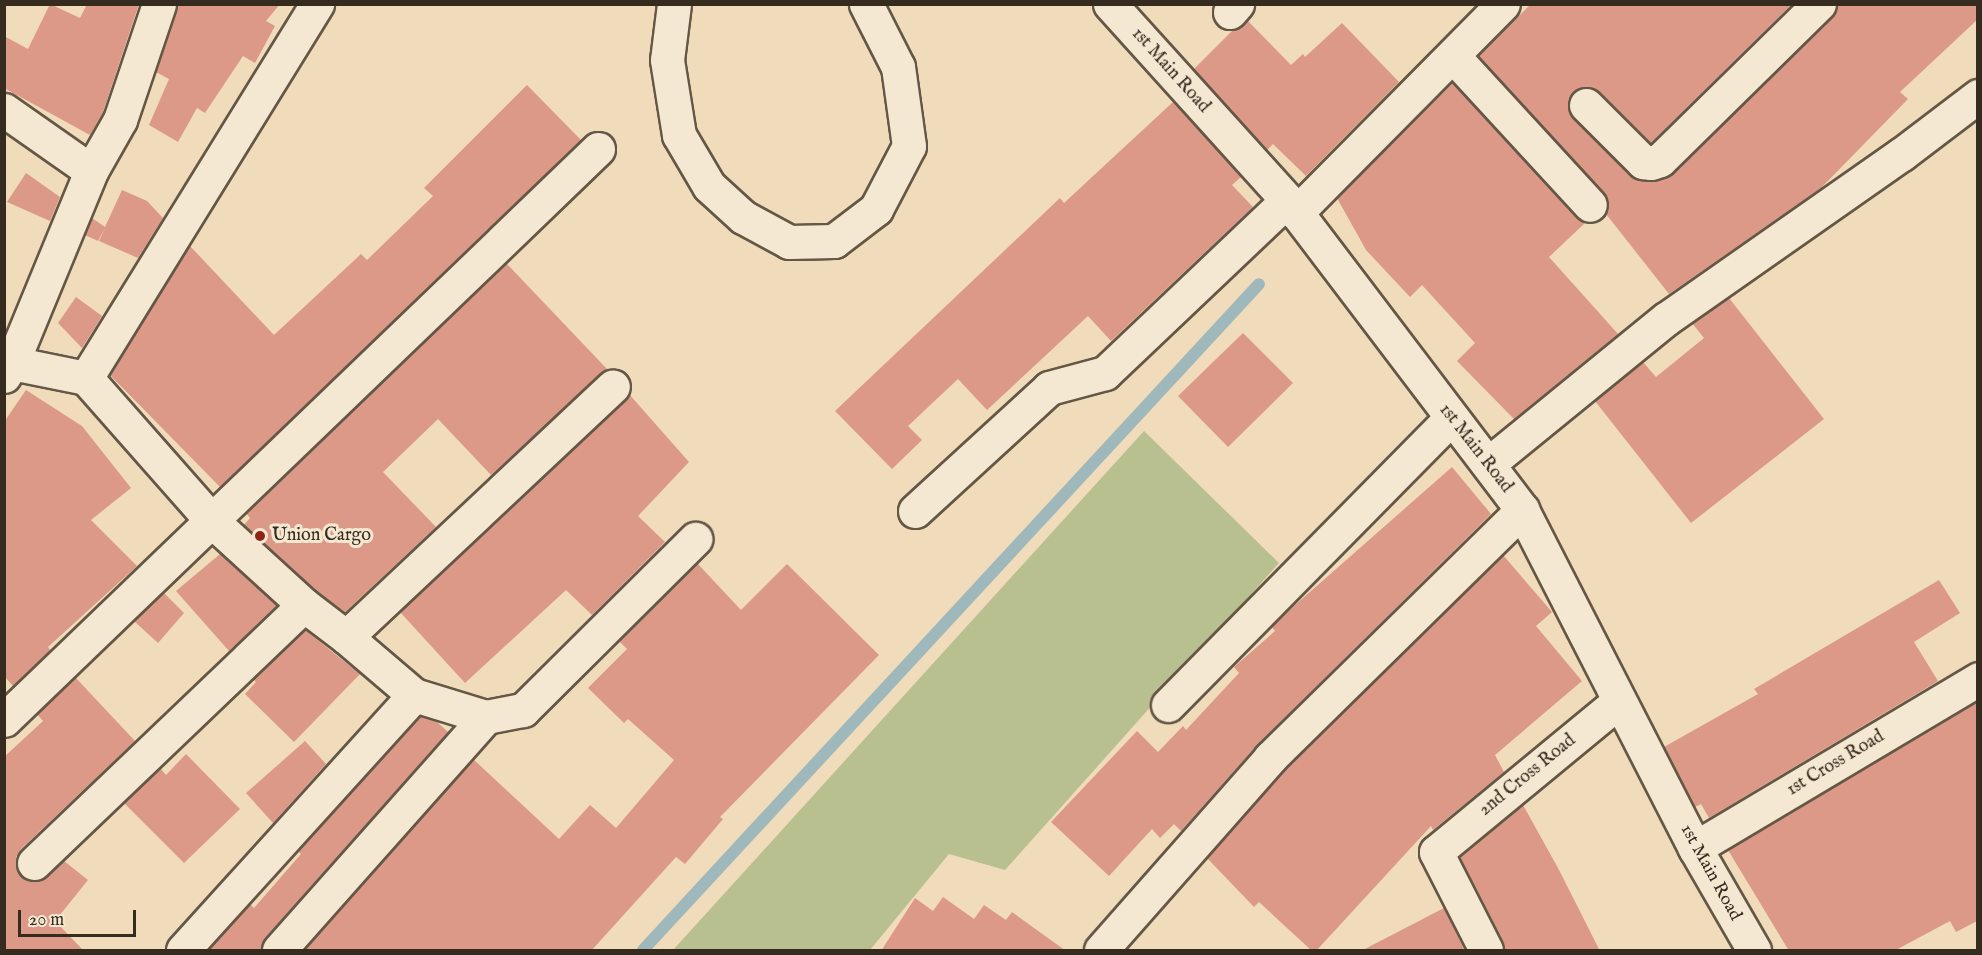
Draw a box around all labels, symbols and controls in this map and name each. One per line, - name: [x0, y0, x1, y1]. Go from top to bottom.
- street label: 1st Main Road: [1126, 24, 1214, 118]
- street label: 1st Main Road: [1434, 400, 1516, 498]
- place label: Union Cargo: [272, 525, 371, 547]
- marker: Union Cargo: [253, 529, 267, 543]
- street label: 1st Cross Road: [1783, 727, 1889, 801]
- street label: 2nd Cross Road: [1475, 730, 1581, 822]
- street label: 1st Main Road: [1675, 821, 1745, 925]
- scale bar: [21, 898, 140, 936]
- text: 20 m: [29, 909, 64, 932]

